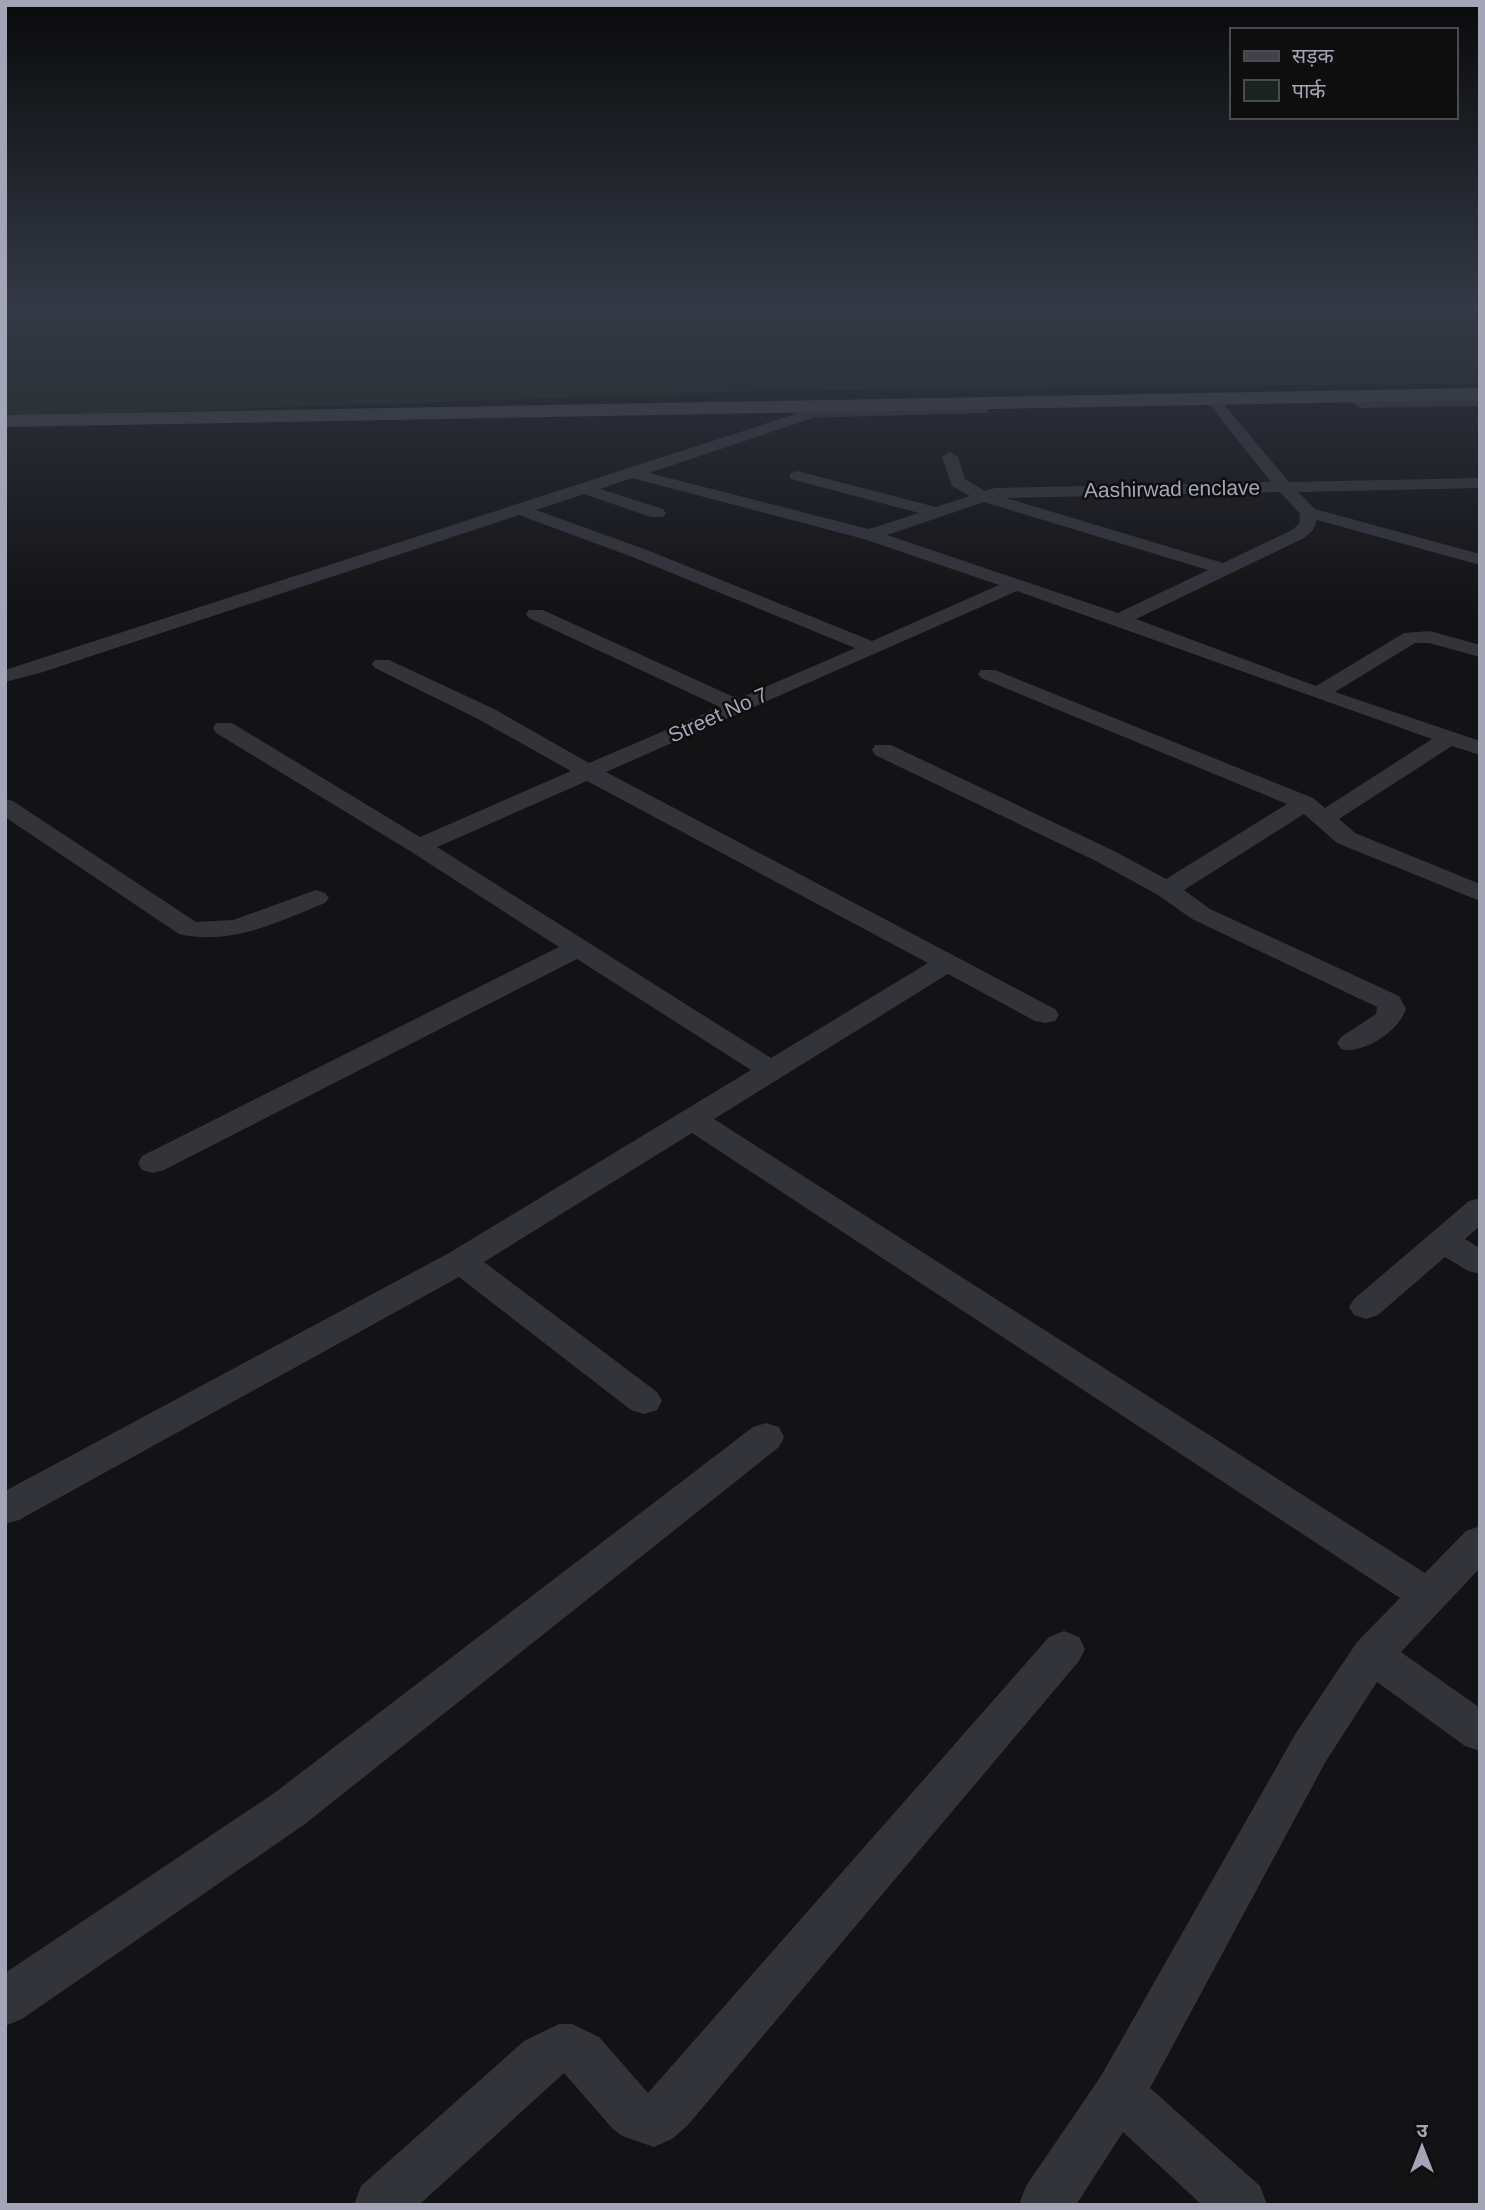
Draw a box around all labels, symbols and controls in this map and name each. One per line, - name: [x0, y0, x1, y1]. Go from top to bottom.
- legend: [1230, 28, 1457, 119]
- text: सड़क: [1292, 44, 1334, 67]
- text: पार्क: [1292, 79, 1326, 102]
- street label: Aashirwad enclave: [1084, 475, 1260, 502]
- street label: Street No 7: [665, 682, 771, 747]
- north arrow: [1387, 2112, 1457, 2182]
- text: उ: [1416, 2120, 1428, 2141]

